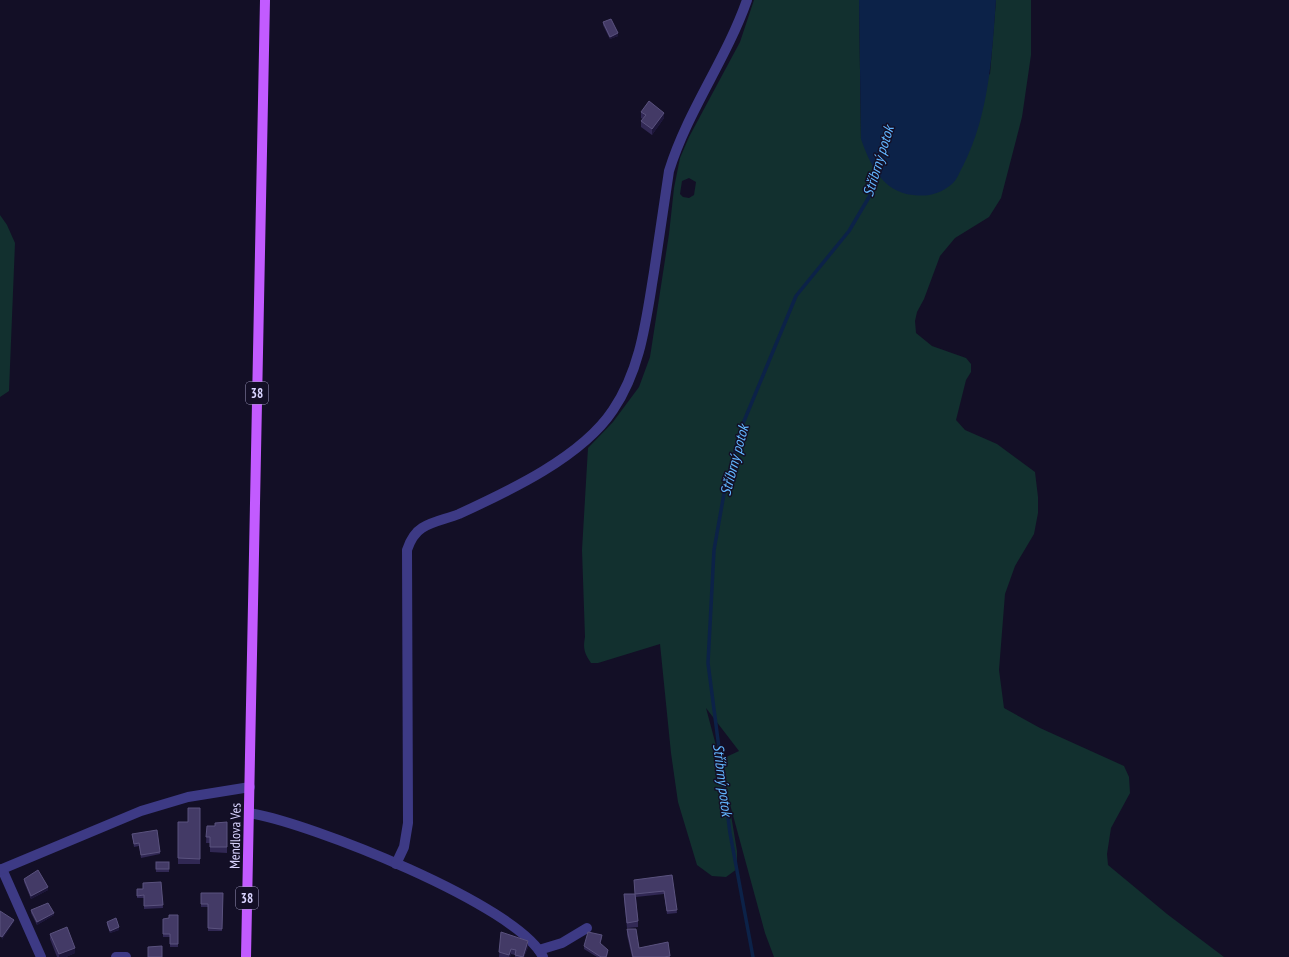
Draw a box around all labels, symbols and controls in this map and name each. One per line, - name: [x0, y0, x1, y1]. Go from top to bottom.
- water label: Stříbrný potok: [858, 121, 898, 199]
- road number: 38: [246, 382, 268, 404]
- water label: Stříbrný potok: [715, 420, 753, 498]
- water label: Stříbrný potok: [709, 743, 737, 819]
- street label: Mendlova Ves: [225, 803, 245, 869]
- road number: 38: [236, 887, 258, 909]

